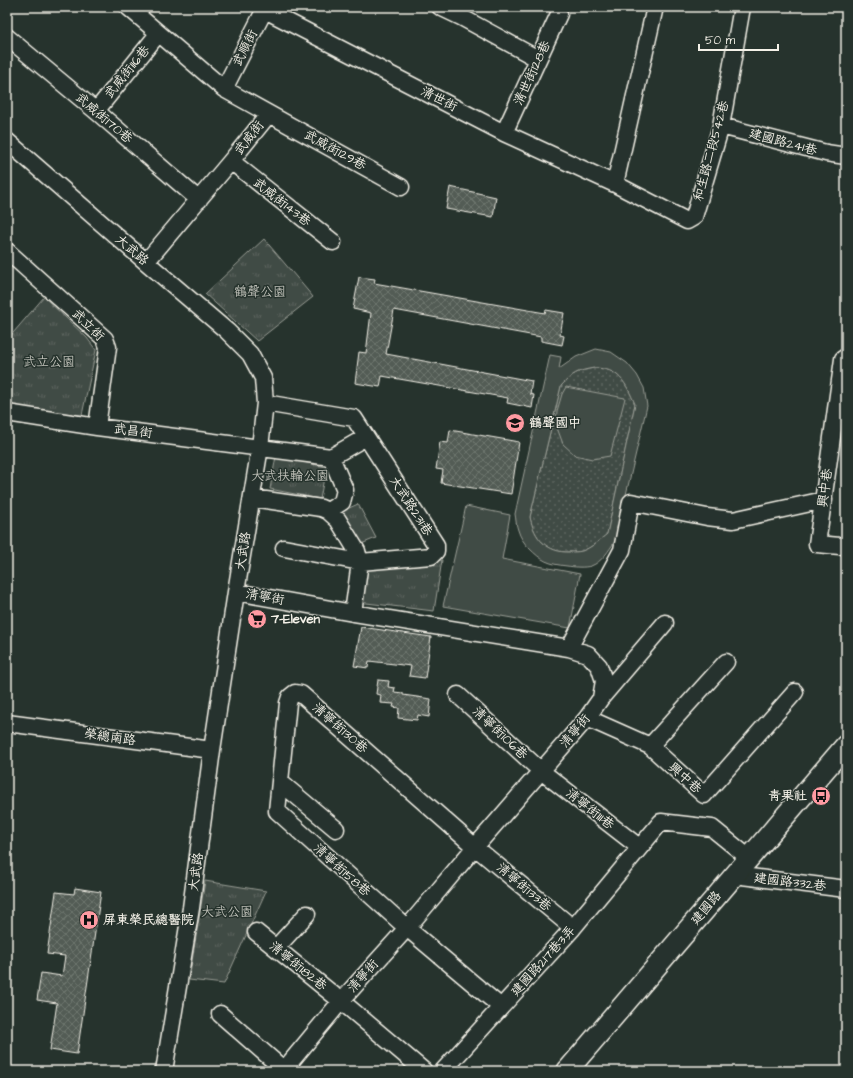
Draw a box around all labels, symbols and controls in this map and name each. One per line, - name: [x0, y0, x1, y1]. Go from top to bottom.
- scale bar: [699, 26, 778, 52]
- street label: 武順街: [228, 27, 262, 69]
- text: 50 m: [705, 32, 736, 49]
- street label: 清世街128巷: [509, 38, 555, 108]
- street label: 武威街116巷: [100, 42, 154, 102]
- street label: 清世街: [418, 82, 460, 116]
- street label: 武威街170巷: [71, 89, 137, 147]
- street label: 和生路二段542巷: [689, 99, 733, 203]
- street label: 武威街: [230, 117, 268, 159]
- street label: 建國路241巷: [747, 124, 819, 160]
- street label: 武威街129巷: [301, 126, 369, 174]
- street label: 武威街143巷: [249, 174, 315, 230]
- street label: 大武路: [111, 230, 153, 270]
- park label: 鶴聲公園: [234, 283, 286, 301]
- street label: 武立街: [68, 305, 108, 345]
- park label: 武立公園: [23, 353, 75, 371]
- school or university icon: 鶴聲國中: [504, 412, 526, 434]
- place label: 鶴聲國中: [529, 414, 581, 432]
- street label: 武昌街: [113, 420, 153, 442]
- park label: 大武扶輪公園: [251, 467, 329, 485]
- street label: 興中巷: [813, 467, 837, 509]
- street label: 大武路231巷: [385, 473, 437, 539]
- street label: 大武路: [231, 530, 255, 572]
- street label: 清寧街: [244, 585, 286, 609]
- supermarket icon: 7-Eleven: [246, 608, 268, 630]
- place label: 7-Eleven: [270, 610, 321, 628]
- street label: 清寧街130巷: [308, 699, 372, 757]
- street label: 清寧街106巷: [468, 703, 532, 763]
- street label: 清寧街: [556, 710, 594, 752]
- street label: 榮總南路: [83, 724, 137, 750]
- street label: 興中巷: [664, 758, 706, 798]
- street label: 清寧街111巷: [562, 784, 618, 834]
- bus stop icon: 青果社: [810, 785, 832, 807]
- place label: 青果社: [768, 787, 807, 805]
- street label: 清寧街158巷: [309, 839, 375, 901]
- street label: 大武路: [184, 851, 208, 893]
- street label: 清寧街133巷: [493, 859, 555, 915]
- street label: 建國路332巷: [753, 869, 827, 895]
- street label: 建國路: [687, 887, 725, 929]
- park label: 大武公園: [201, 903, 253, 921]
- hospital icon: 屏東榮民總醫院: [78, 909, 100, 931]
- place label: 屏東榮民總醫院: [103, 911, 194, 929]
- street label: 建國路217巷3弄: [507, 922, 579, 1000]
- street label: 清寧街182巷: [265, 937, 331, 995]
- street label: 清寧街: [343, 955, 383, 997]

